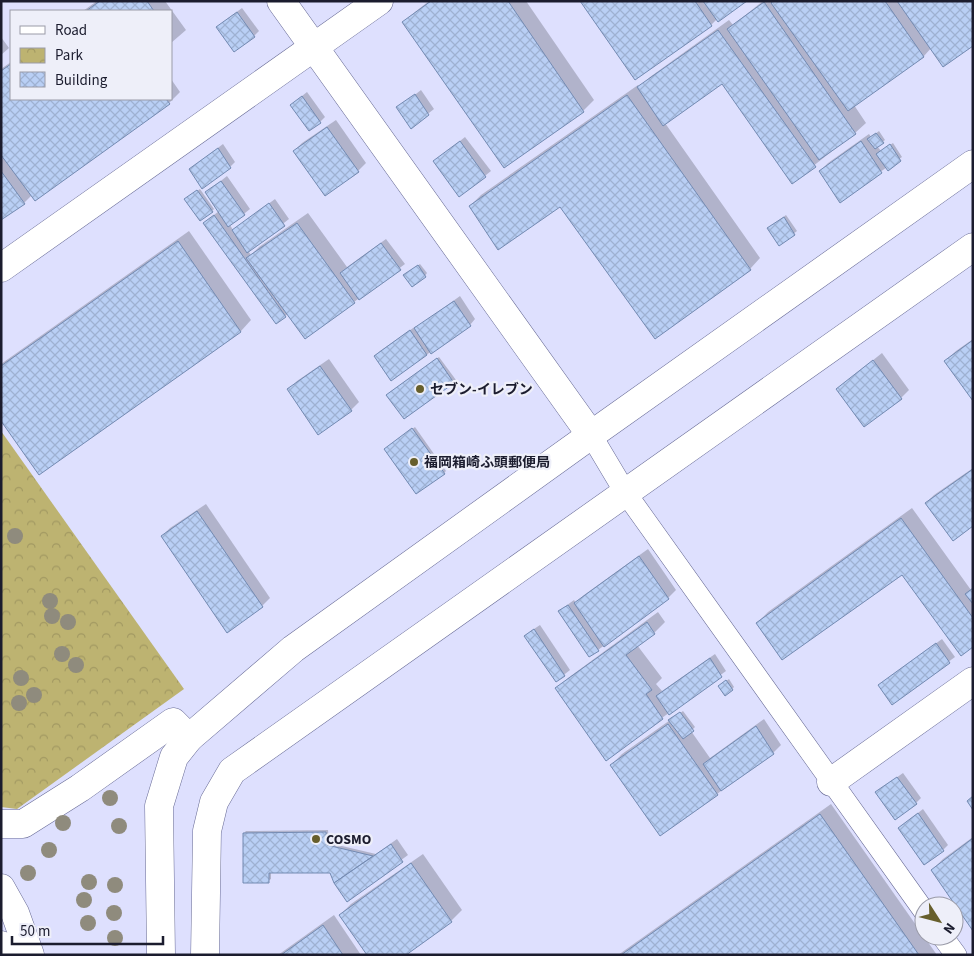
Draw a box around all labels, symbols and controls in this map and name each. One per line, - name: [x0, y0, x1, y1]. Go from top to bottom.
- legend: [10, 10, 172, 100]
- text: Road: [55, 20, 87, 41]
- text: Park: [55, 45, 84, 66]
- text: Building: [55, 70, 108, 91]
- place label: セブン-イレブン: [430, 380, 533, 400]
- marker: セブン-イレブン: [414, 383, 426, 395]
- place label: 福岡箱崎ふ頭郵便局: [424, 453, 550, 473]
- marker: 福岡箱崎ふ頭郵便局: [408, 456, 420, 468]
- place label: COSMO: [326, 830, 371, 850]
- marker: COSMO: [310, 833, 322, 845]
- north arrow: [914, 896, 964, 946]
- scale bar: [12, 914, 164, 946]
- text: N: [938, 918, 960, 938]
- text: 50 m: [20, 921, 50, 942]

